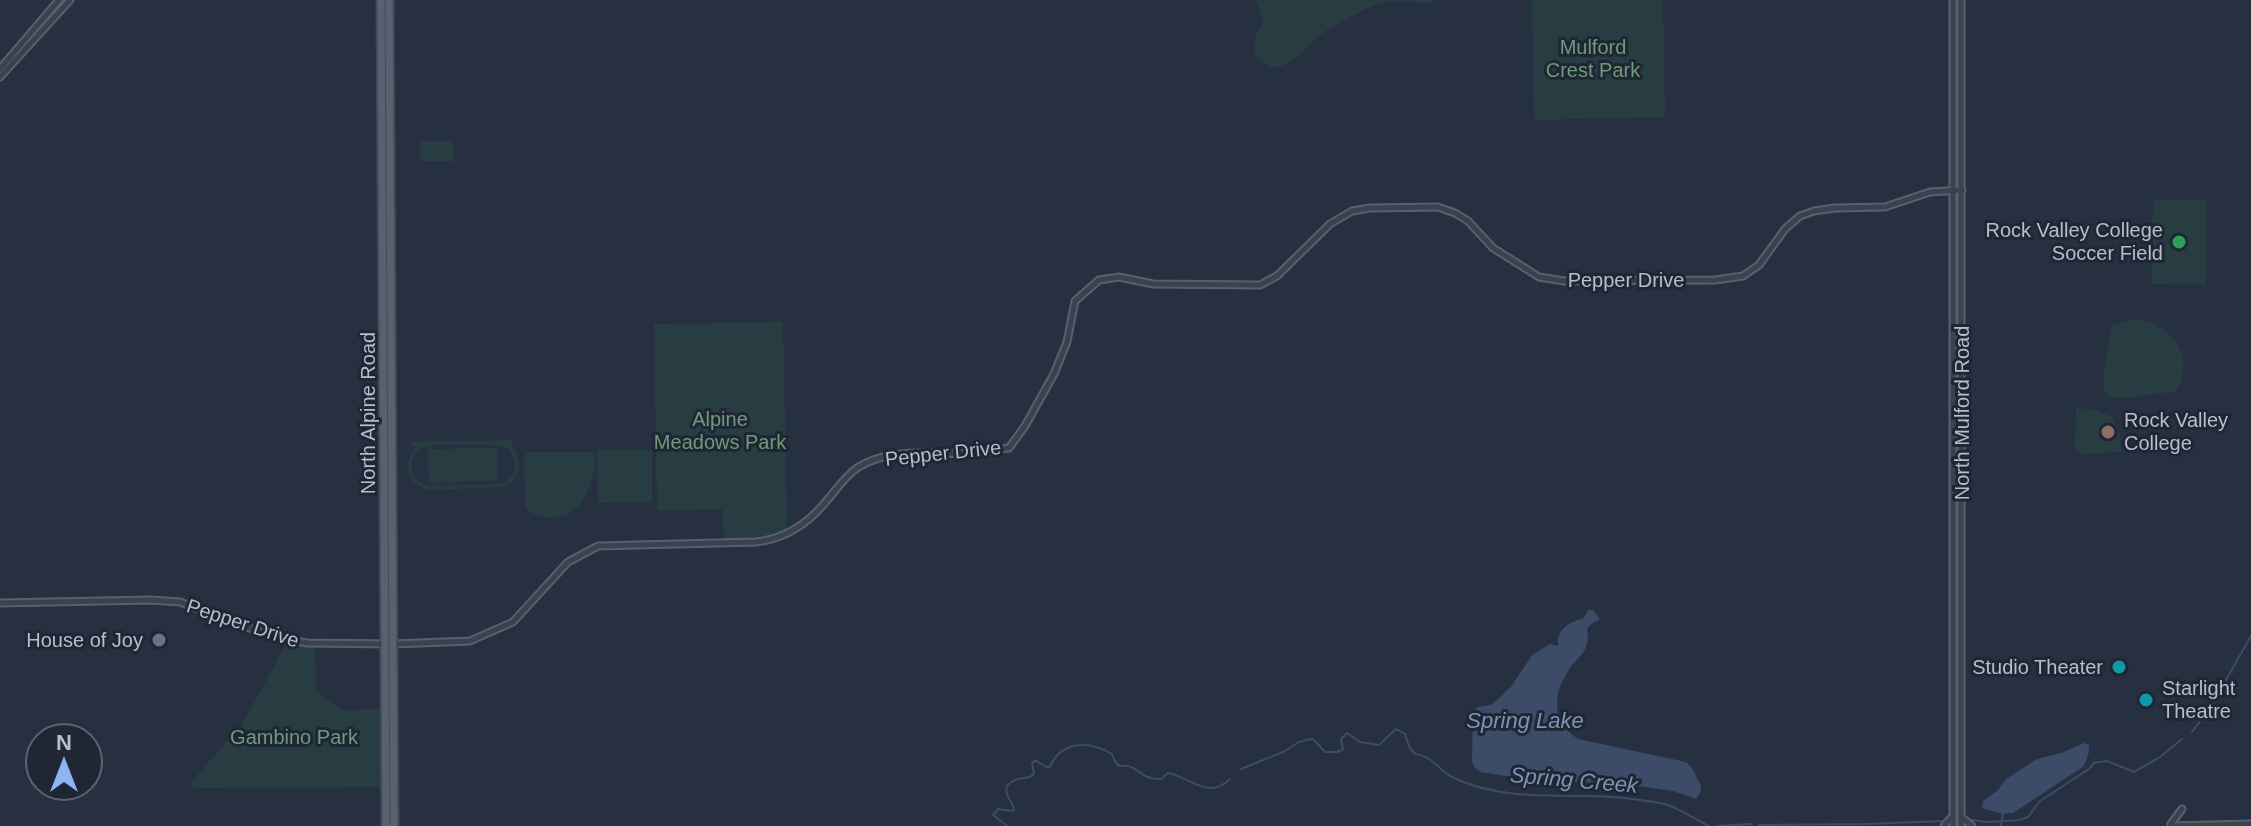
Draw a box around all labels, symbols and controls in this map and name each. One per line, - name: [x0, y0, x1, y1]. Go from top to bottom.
- park label: Mulford Crest Park: [1546, 36, 1641, 81]
- place label: Rock Valley College Soccer Field: [1986, 219, 2163, 264]
- marker: Rock Valley College Soccer Field: [2170, 233, 2188, 251]
- street label: Pepper Drive: [1568, 269, 1684, 291]
- street label: North Mulford Road: [1951, 326, 1973, 500]
- street label: North Alpine Road: [357, 332, 379, 494]
- park label: Alpine Meadows Park: [654, 408, 787, 453]
- place label: Rock Valley College: [2124, 409, 2228, 454]
- marker: Rock Valley College: [2099, 423, 2117, 441]
- street label: Pepper Drive: [884, 436, 1002, 470]
- street label: Pepper Drive: [184, 595, 302, 651]
- place label: House of Joy: [26, 629, 143, 651]
- marker: House of Joy: [150, 631, 168, 649]
- place label: Studio Theater: [1972, 656, 2103, 678]
- marker: Studio Theater: [2110, 658, 2128, 676]
- place label: Starlight Theatre: [2162, 677, 2236, 722]
- marker: Starlight Theatre: [2137, 691, 2155, 709]
- water label: Spring Lake: [1466, 708, 1584, 733]
- north arrow: [24, 722, 104, 802]
- park label: Gambino Park: [230, 726, 359, 748]
- text: N: [56, 730, 72, 755]
- water label: Spring Creek: [1509, 762, 1640, 798]

